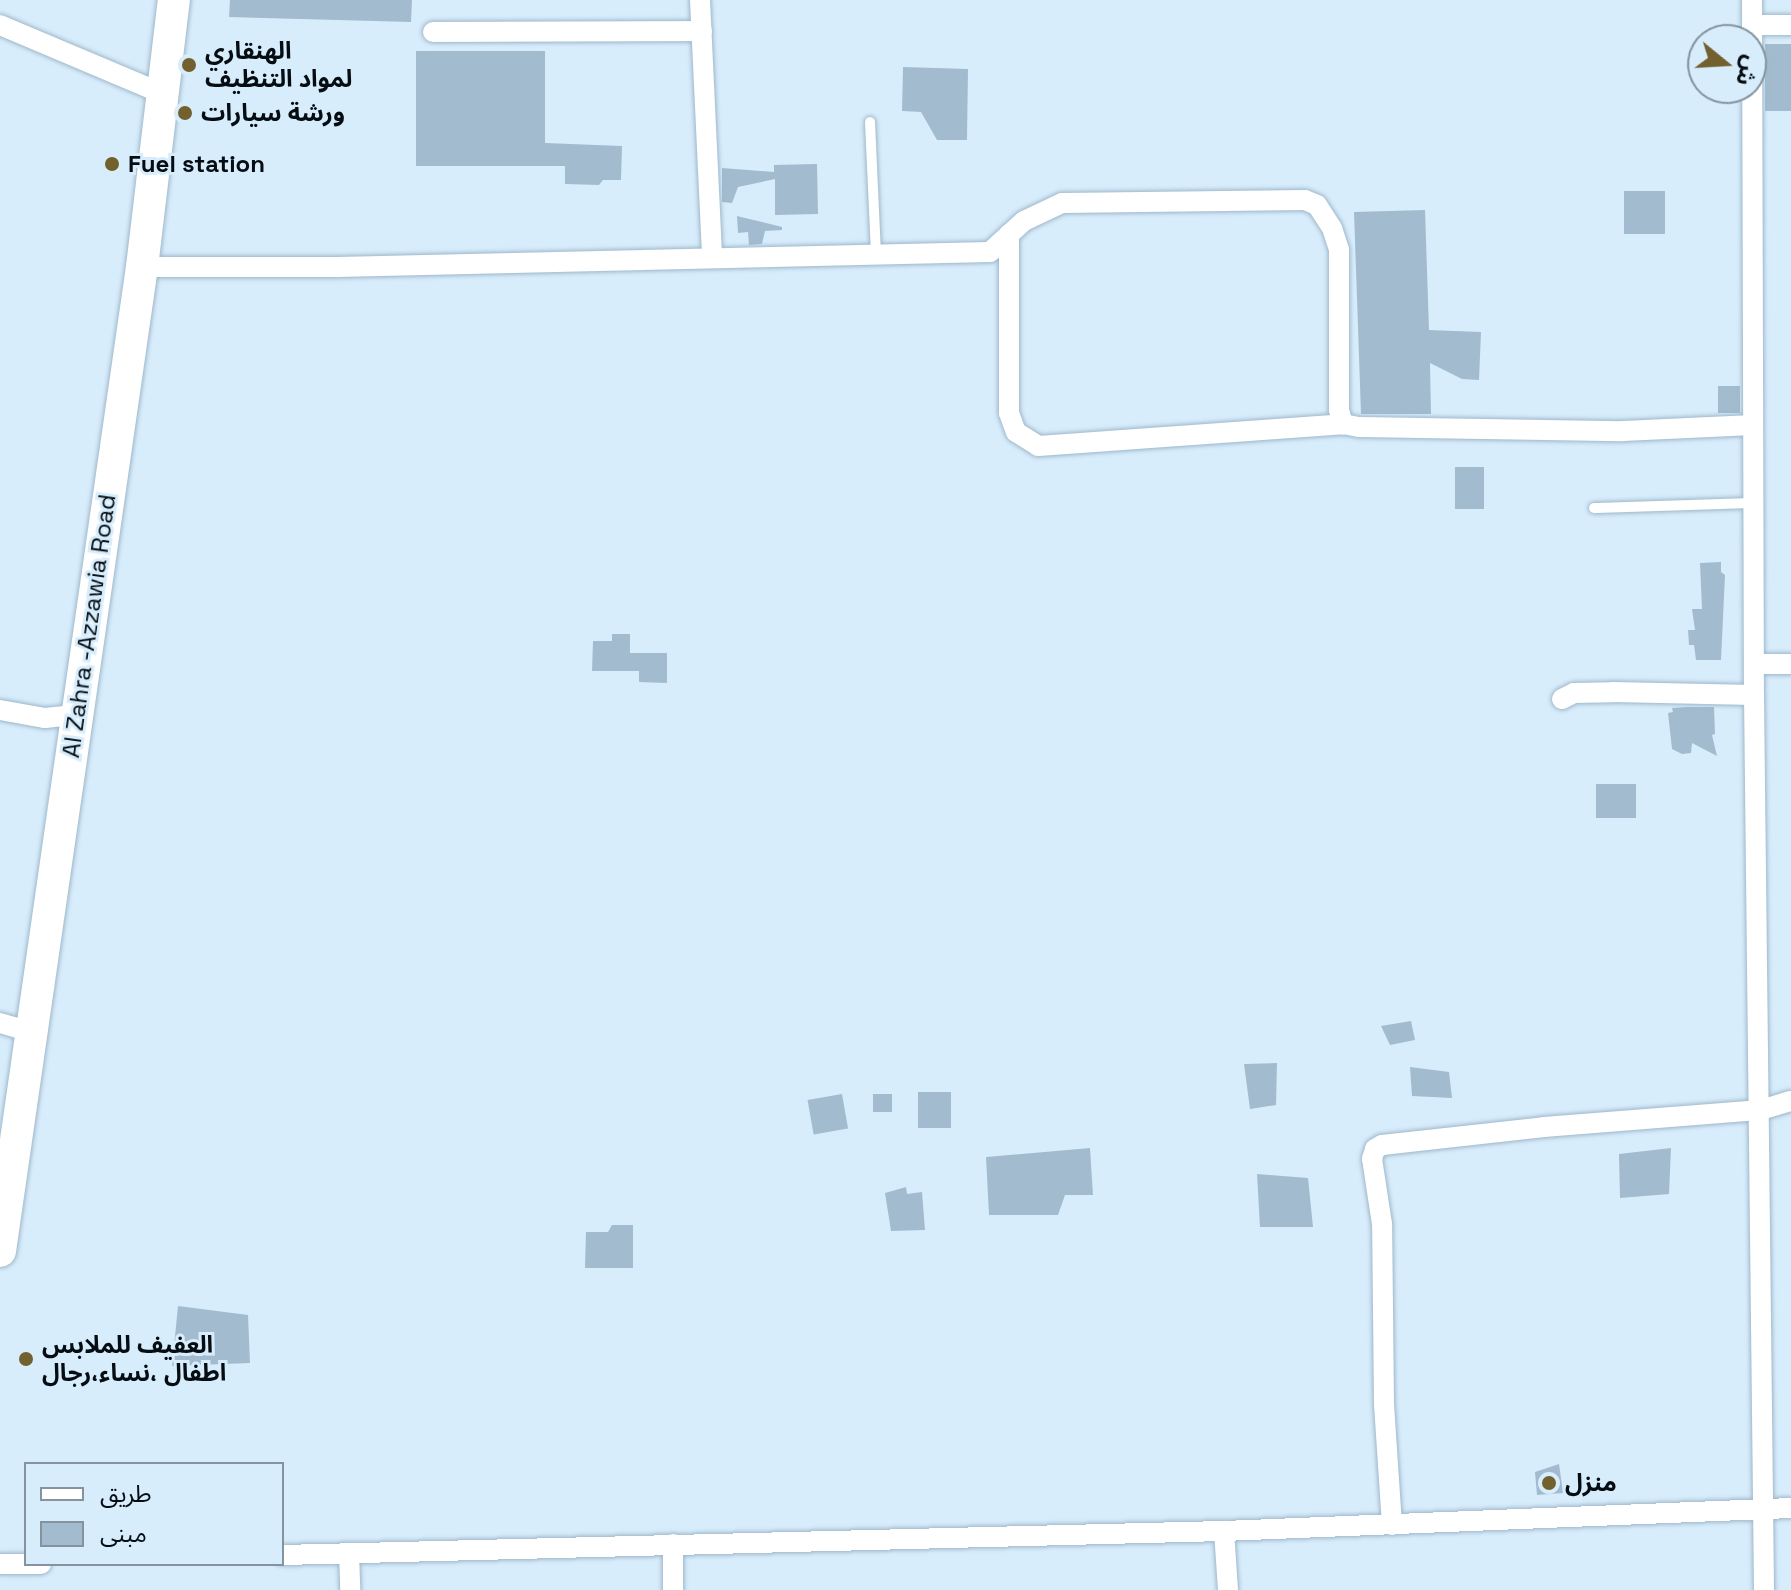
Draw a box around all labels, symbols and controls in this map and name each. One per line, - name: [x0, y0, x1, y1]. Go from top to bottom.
- north arrow: [1687, 24, 1767, 104]
- place label: الهنقاري لمواد التنظيف: [205, 37, 352, 93]
- text: ش: [1730, 52, 1766, 89]
- marker: الهنقاري لمواد التنظيف: [180, 56, 198, 74]
- place label: ورشة سيارات: [201, 99, 345, 127]
- marker: ورشة سيارات: [176, 104, 194, 122]
- place label: Fuel station: [128, 150, 265, 178]
- marker: Fuel station: [103, 155, 121, 173]
- street label: Al Zahra -Azzawia Road: [56, 492, 122, 760]
- place label: العفيف للملابس اطفال ،نساء،رجال: [42, 1331, 226, 1387]
- marker: العفيف للملابس اطفال ،نساء،رجال: [17, 1350, 35, 1368]
- legend: [24, 1462, 284, 1566]
- place label: منزل: [1565, 1469, 1617, 1497]
- marker: منزل: [1540, 1474, 1558, 1492]
- text: طريق: [100, 1478, 152, 1509]
- text: مبنى: [100, 1518, 147, 1549]

